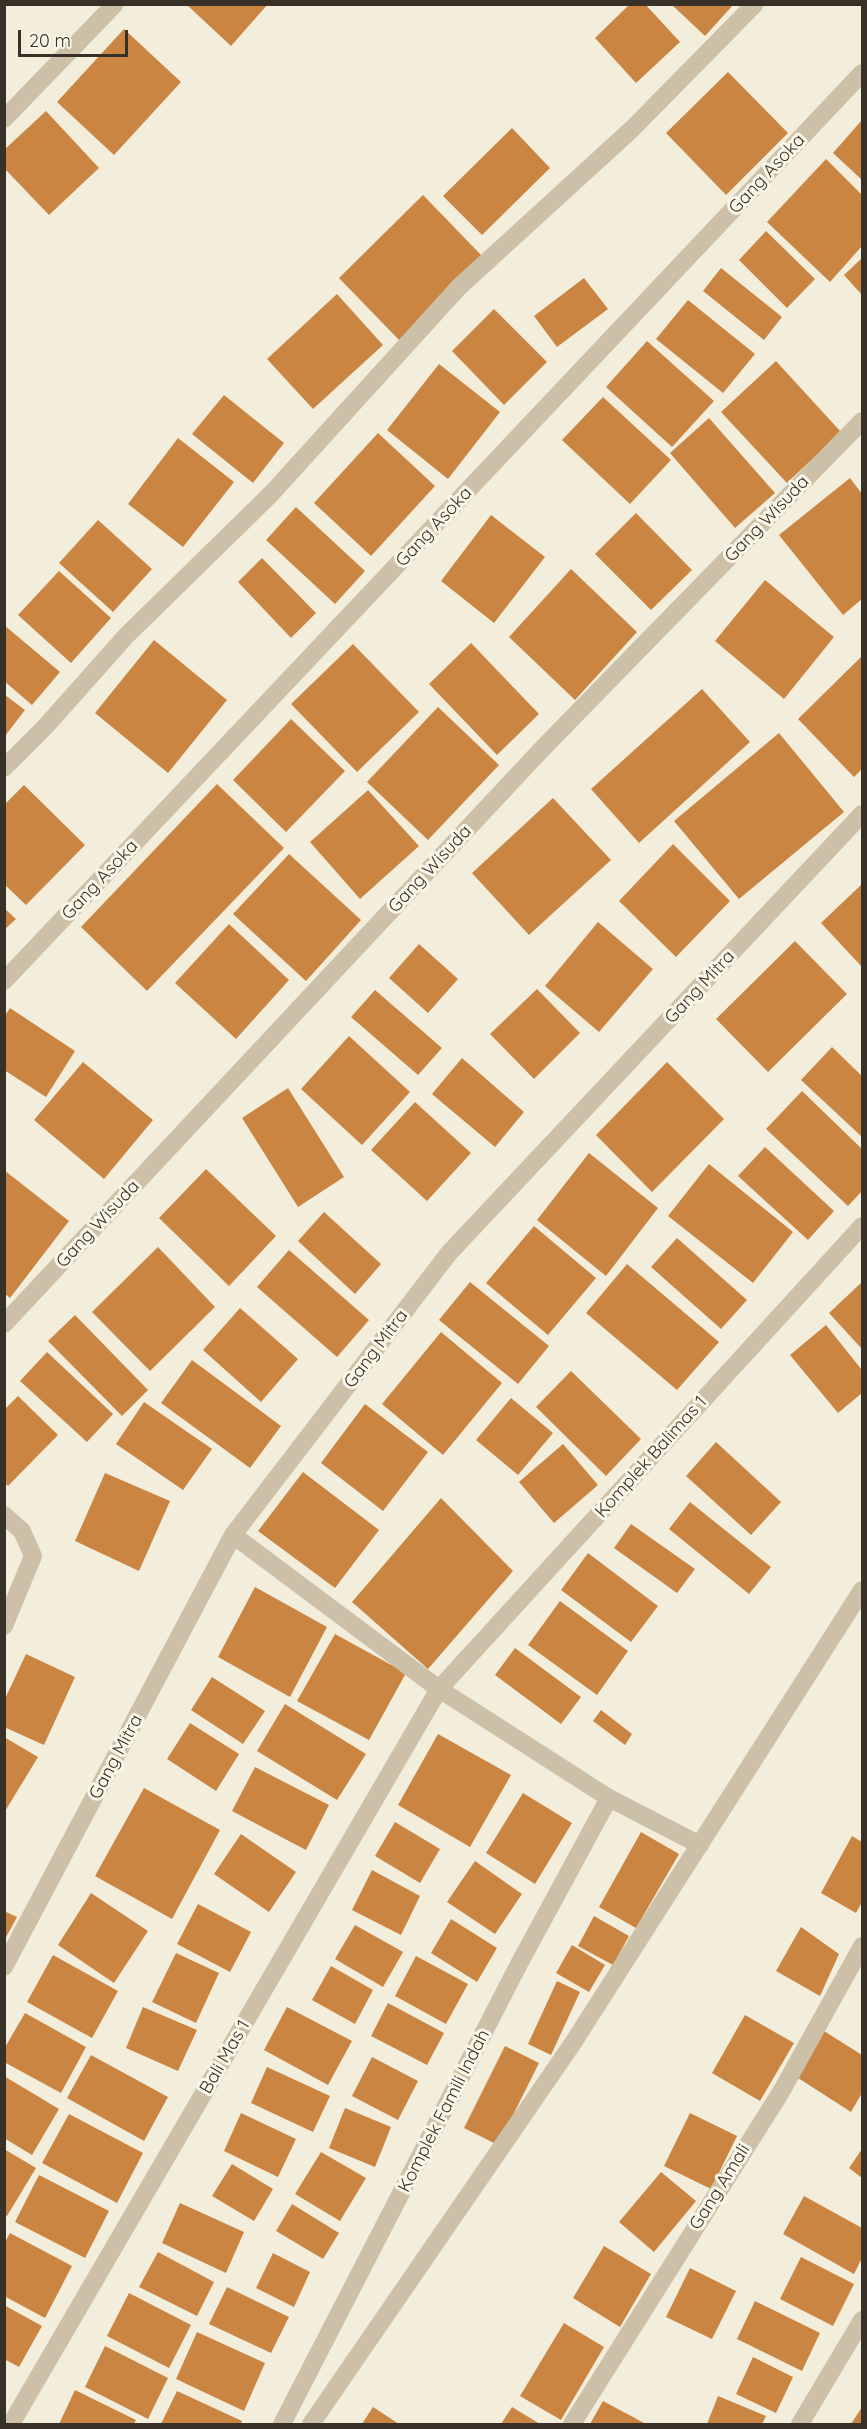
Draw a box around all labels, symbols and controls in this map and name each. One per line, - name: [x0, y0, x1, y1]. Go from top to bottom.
- scale bar: [21, 18, 130, 56]
- text: 20 m: [29, 29, 71, 52]
- street label: Gang Asoka: [724, 129, 810, 219]
- street label: Gang Wisuda: [720, 471, 814, 567]
- street label: Gang Asoka: [391, 482, 477, 572]
- street label: Gang Wisuda: [384, 821, 476, 917]
- street label: Gang Asoka: [57, 835, 143, 925]
- street label: Gang Mitra: [660, 946, 740, 1028]
- street label: Gang Wisuda: [52, 1176, 144, 1272]
- street label: Gang Mitra: [339, 1305, 413, 1393]
- street label: Komplek Balimas 1: [591, 1392, 711, 1522]
- street label: Gang Mitra: [85, 1711, 147, 1803]
- street label: Bali Mas 1: [195, 2016, 255, 2098]
- street label: Komplek Famili Indah: [394, 2026, 494, 2196]
- street label: Gang Amali: [685, 2140, 755, 2234]

